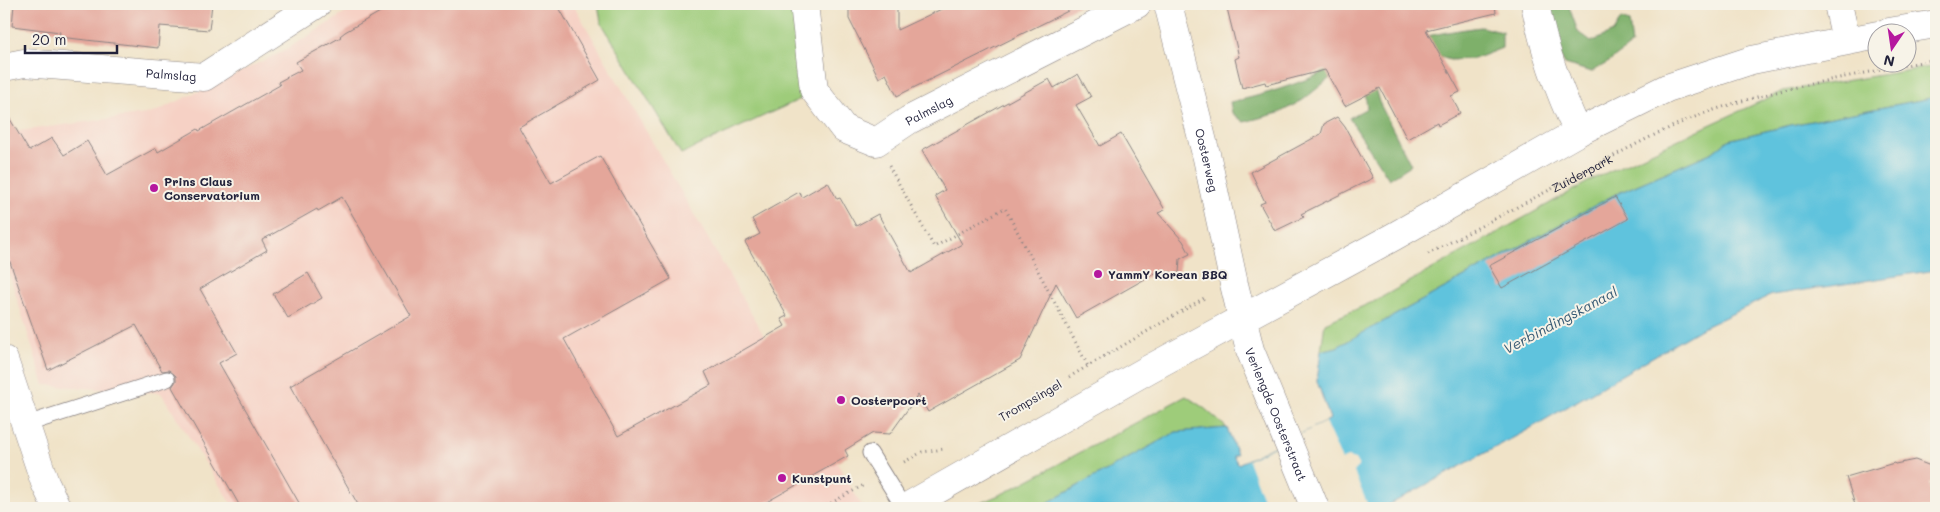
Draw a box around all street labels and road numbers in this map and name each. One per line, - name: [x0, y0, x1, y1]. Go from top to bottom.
- street label: Palmslag: [145, 65, 197, 84]
- street label: Palmslag: [902, 91, 955, 129]
- street label: Oosterweg: [1192, 127, 1222, 194]
- street label: Zuiderpark: [1549, 150, 1615, 196]
- street label: Verlengde Oosterstraat: [1242, 345, 1311, 483]
- street label: Trompsingel: [996, 375, 1064, 425]

